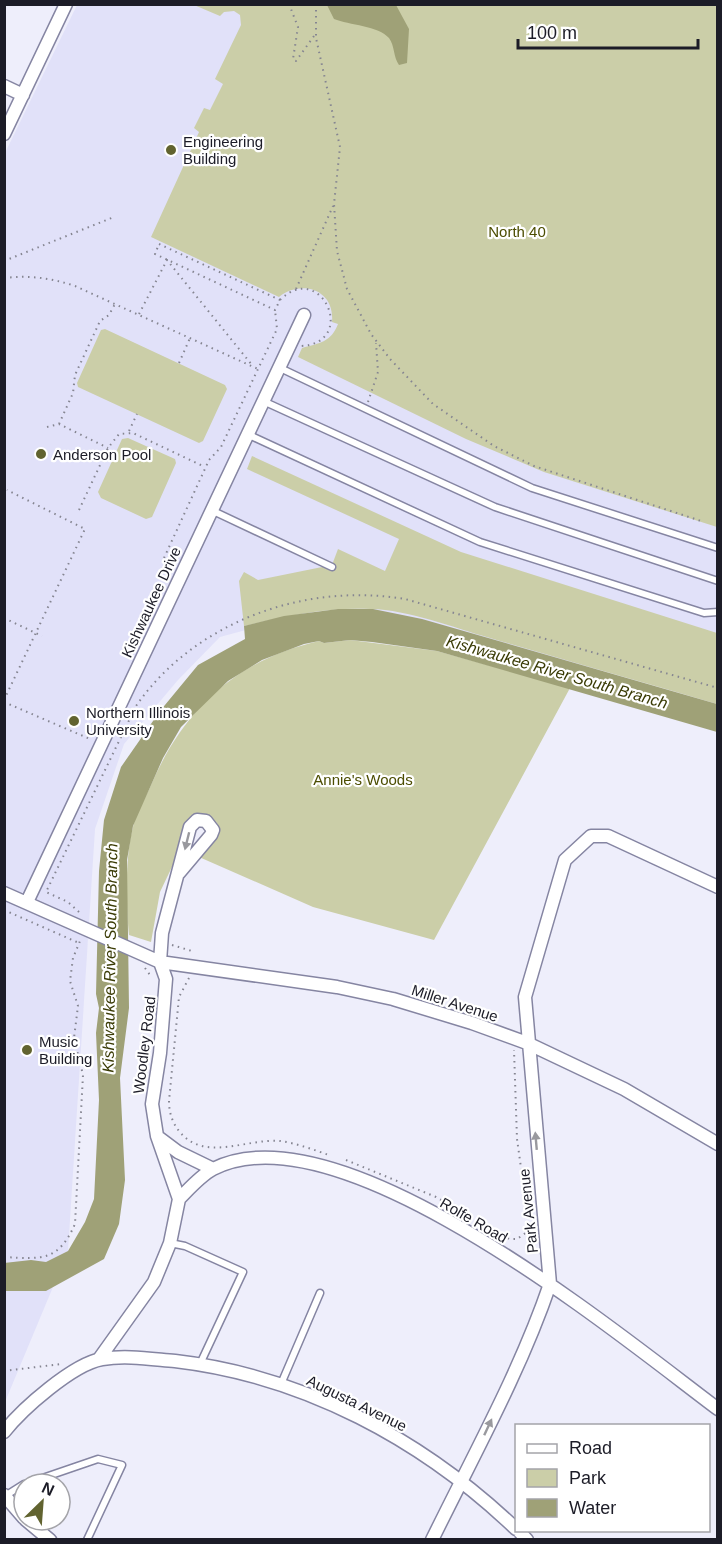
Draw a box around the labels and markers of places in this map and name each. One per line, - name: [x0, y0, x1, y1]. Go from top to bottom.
- place label: Engineering Building: [183, 133, 263, 167]
- marker: Engineering Building: [164, 143, 178, 157]
- place label: Anderson Pool: [53, 446, 151, 463]
- marker: Anderson Pool: [34, 447, 48, 461]
- place label: Northern Illinois University: [86, 704, 190, 738]
- marker: Northern Illinois University: [67, 714, 81, 728]
- place label: Music Building: [39, 1033, 92, 1067]
- marker: Music Building: [20, 1043, 34, 1057]

